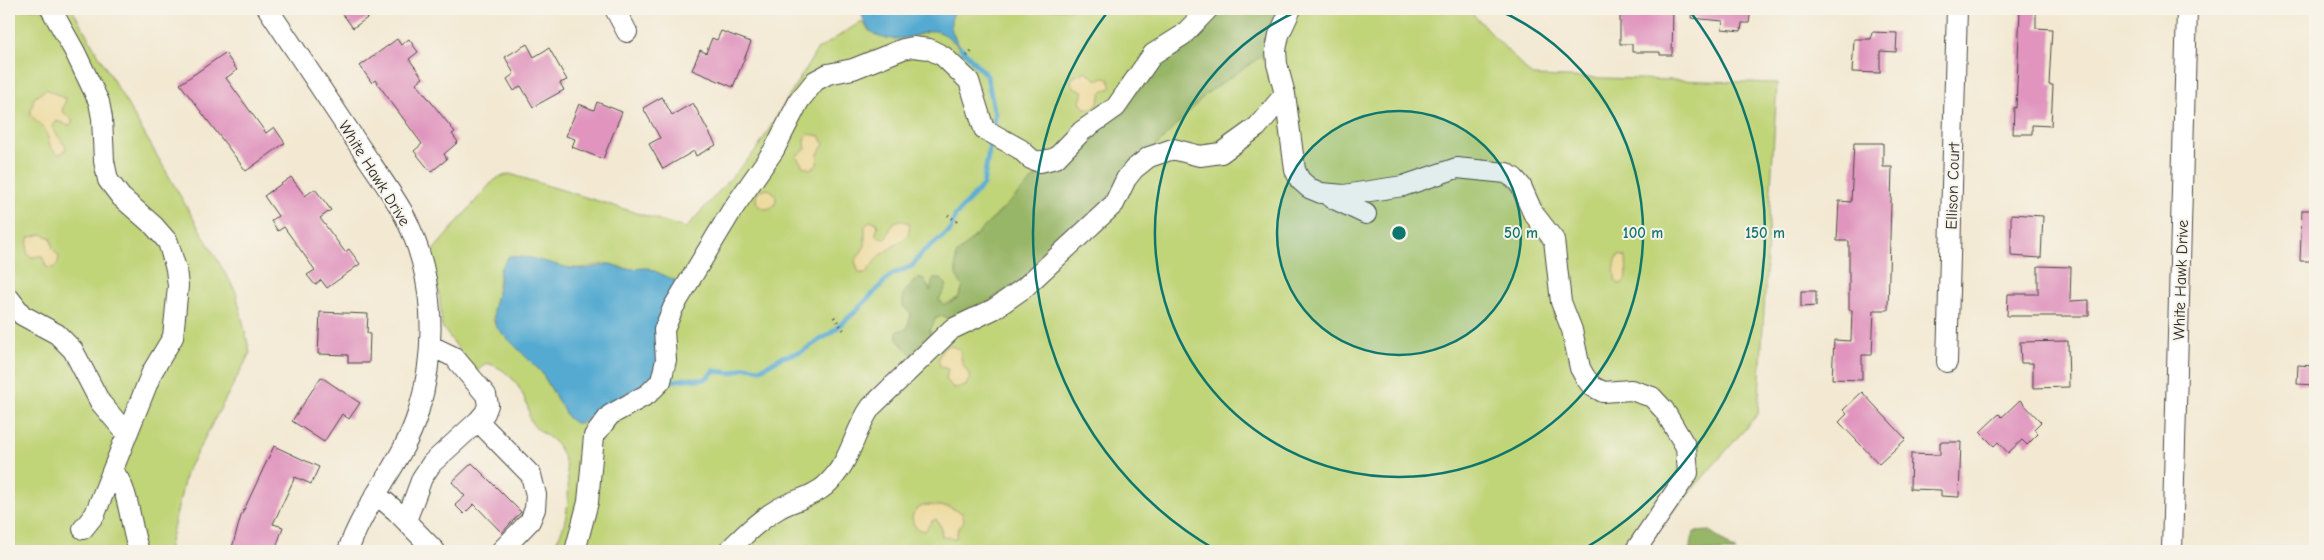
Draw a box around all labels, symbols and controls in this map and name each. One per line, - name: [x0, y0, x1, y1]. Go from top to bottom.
- street label: White Hawk Drive: [335, 118, 414, 229]
- street label: Ellison Court: [1942, 142, 1964, 230]
- street label: White Hawk Drive: [2170, 220, 2192, 341]
- centre of rings: [1390, 224, 1408, 242]
- text: 50 m: [1504, 224, 1538, 242]
- text: 100 m: [1623, 224, 1663, 242]
- text: 150 m: [1745, 224, 1785, 242]

